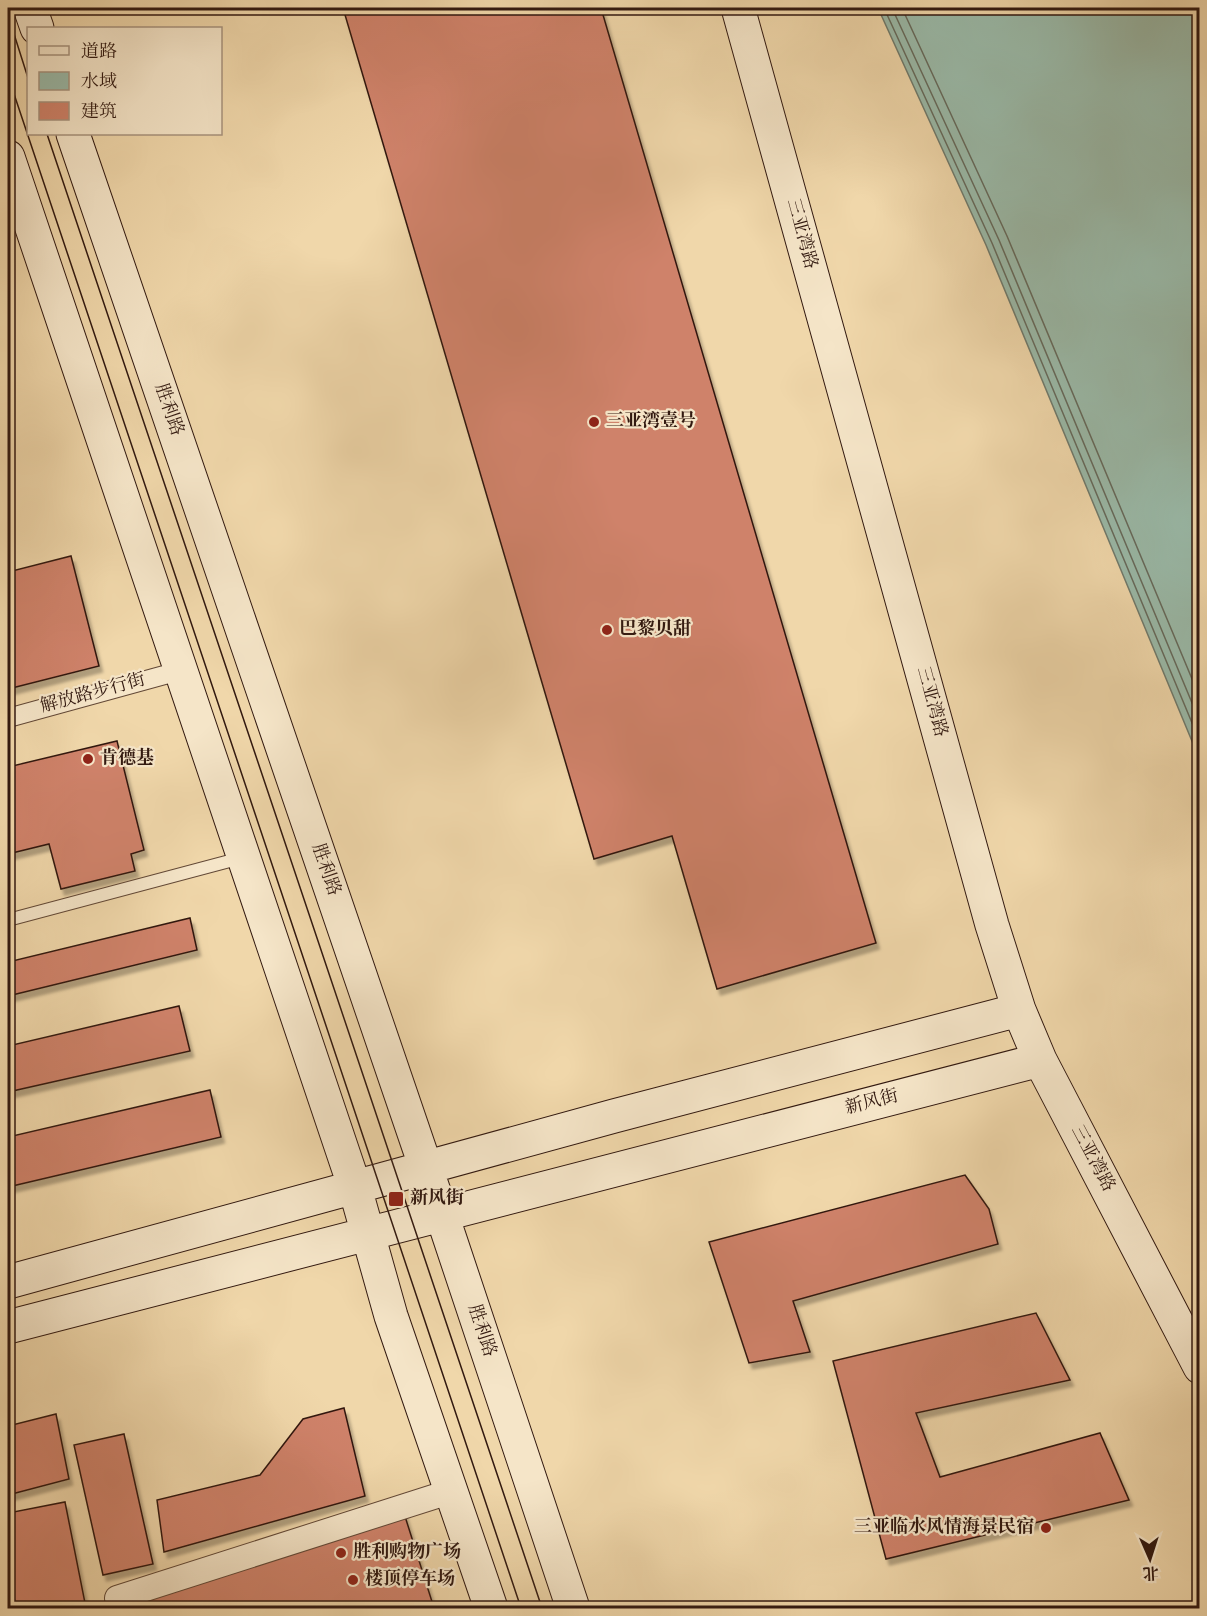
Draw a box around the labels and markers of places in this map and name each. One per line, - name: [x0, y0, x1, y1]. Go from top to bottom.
- place label: 三亚湾壹号: [606, 409, 696, 435]
- marker: 三亚湾壹号: [587, 415, 601, 429]
- place label: 巴黎贝甜: [619, 617, 691, 643]
- marker: 巴黎贝甜: [600, 623, 614, 637]
- place label: 肯德基: [100, 746, 154, 772]
- marker: 肯德基: [81, 752, 95, 766]
- place label: 新风街: [410, 1186, 464, 1212]
- marker: 新风街: [387, 1190, 405, 1208]
- place label: 三亚临水风情海景民宿: [854, 1515, 1034, 1541]
- marker: 三亚临水风情海景民宿: [1039, 1521, 1053, 1535]
- place label: 胜利购物广场: [353, 1540, 461, 1566]
- marker: 胜利购物广场: [334, 1546, 348, 1560]
- place label: 楼顶停车场: [365, 1567, 455, 1593]
- marker: 楼顶停车场: [346, 1573, 360, 1587]

